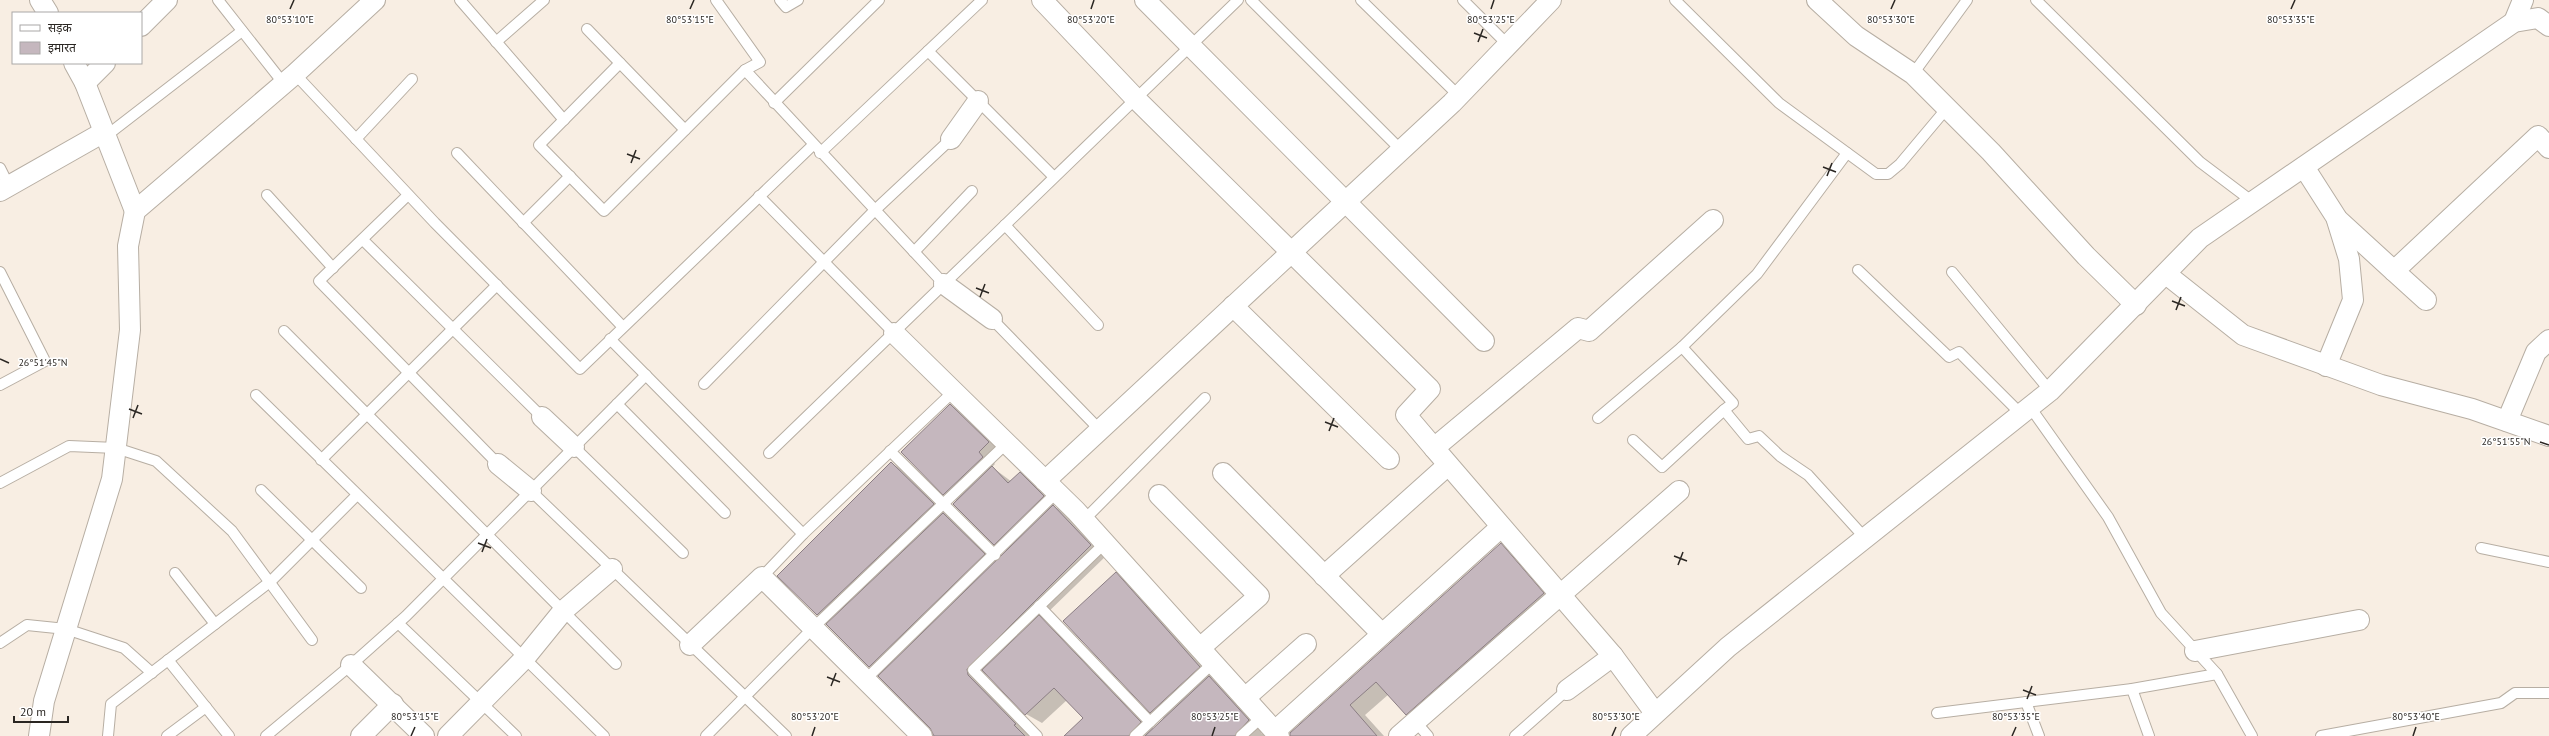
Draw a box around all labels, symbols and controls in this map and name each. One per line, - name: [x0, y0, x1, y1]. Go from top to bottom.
- legend: [12, 12, 142, 64]
- text: 80°53'10"E: [266, 13, 314, 26]
- text: 80°53'15"E: [666, 13, 714, 26]
- text: 80°53'20"E: [1067, 13, 1115, 26]
- text: 80°53'25"E: [1467, 13, 1515, 26]
- text: 80°53'30"E: [1867, 13, 1915, 26]
- text: 80°53'35"E: [2267, 13, 2315, 26]
- text: सड़क: [48, 20, 73, 35]
- text: इमारत: [48, 40, 77, 55]
- text: 26°51'45"N: [18, 356, 68, 369]
- text: 26°51'55"N: [2481, 435, 2531, 448]
- scale bar: [14, 698, 68, 724]
- text: 20 m: [20, 704, 46, 719]
- text: 80°53'15"E: [391, 710, 439, 723]
- text: 80°53'20"E: [791, 710, 839, 723]
- text: 80°53'25"E: [1191, 710, 1239, 723]
- text: 80°53'30"E: [1592, 710, 1640, 723]
- text: 80°53'35"E: [1992, 710, 2040, 723]
- text: 80°53'40"E: [2392, 710, 2440, 723]

